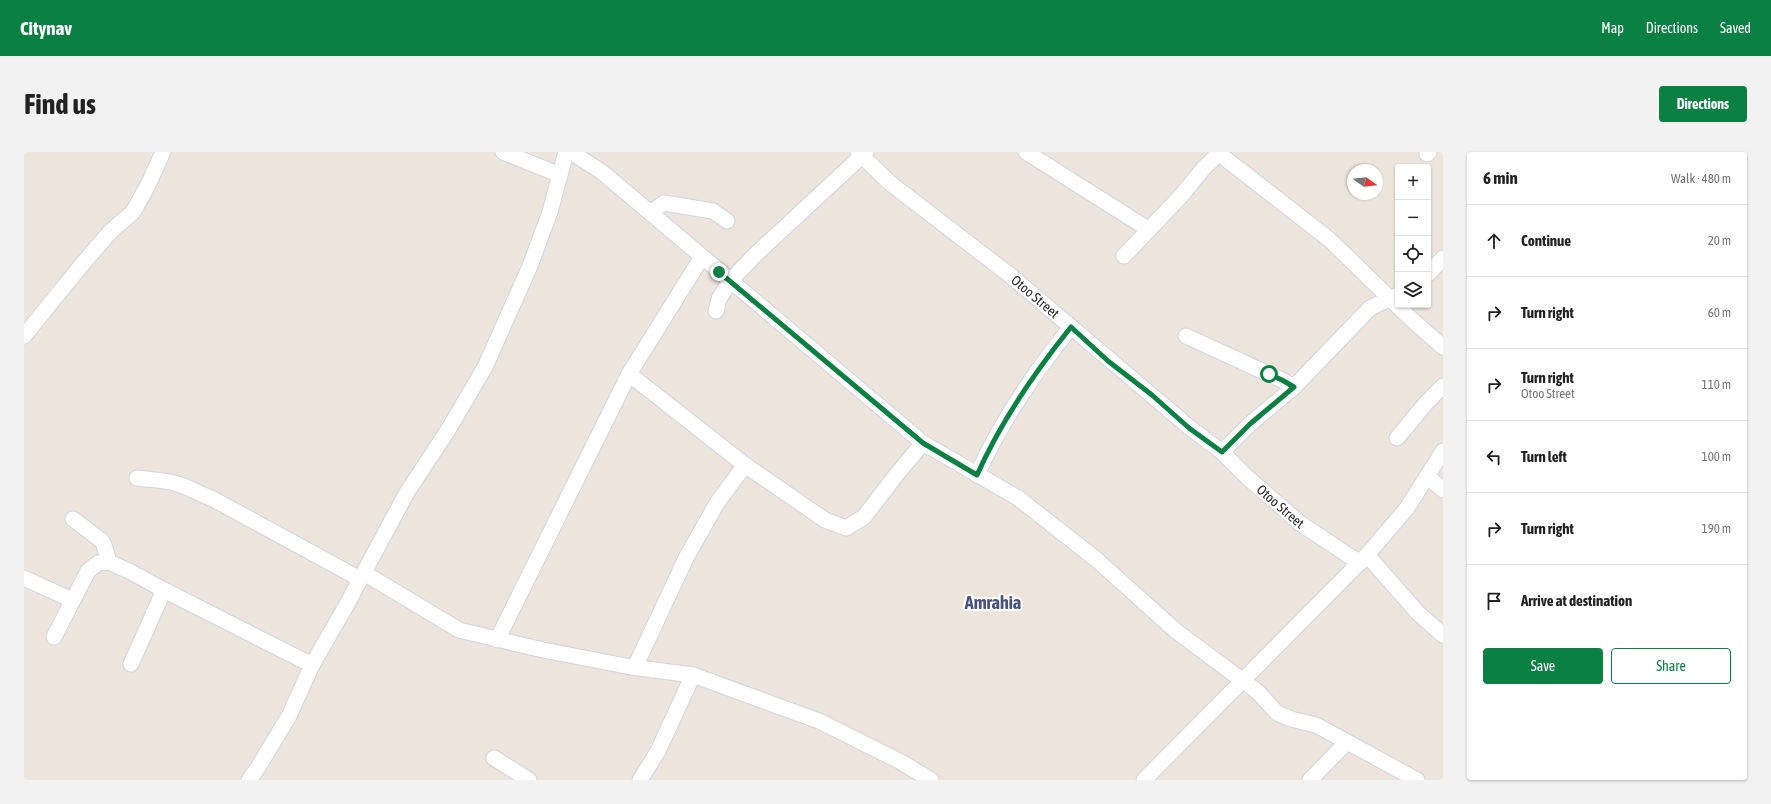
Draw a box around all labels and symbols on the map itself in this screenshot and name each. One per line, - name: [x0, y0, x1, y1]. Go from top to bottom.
- north arrow: [1347, 164, 1383, 200]
- route end: [710, 263, 728, 281]
- street label: Otoo Street: [1008, 272, 1063, 321]
- route start: [1260, 365, 1278, 383]
- street label: Otoo Street: [1254, 481, 1307, 532]
- district label: Amrahia: [964, 592, 1021, 613]

